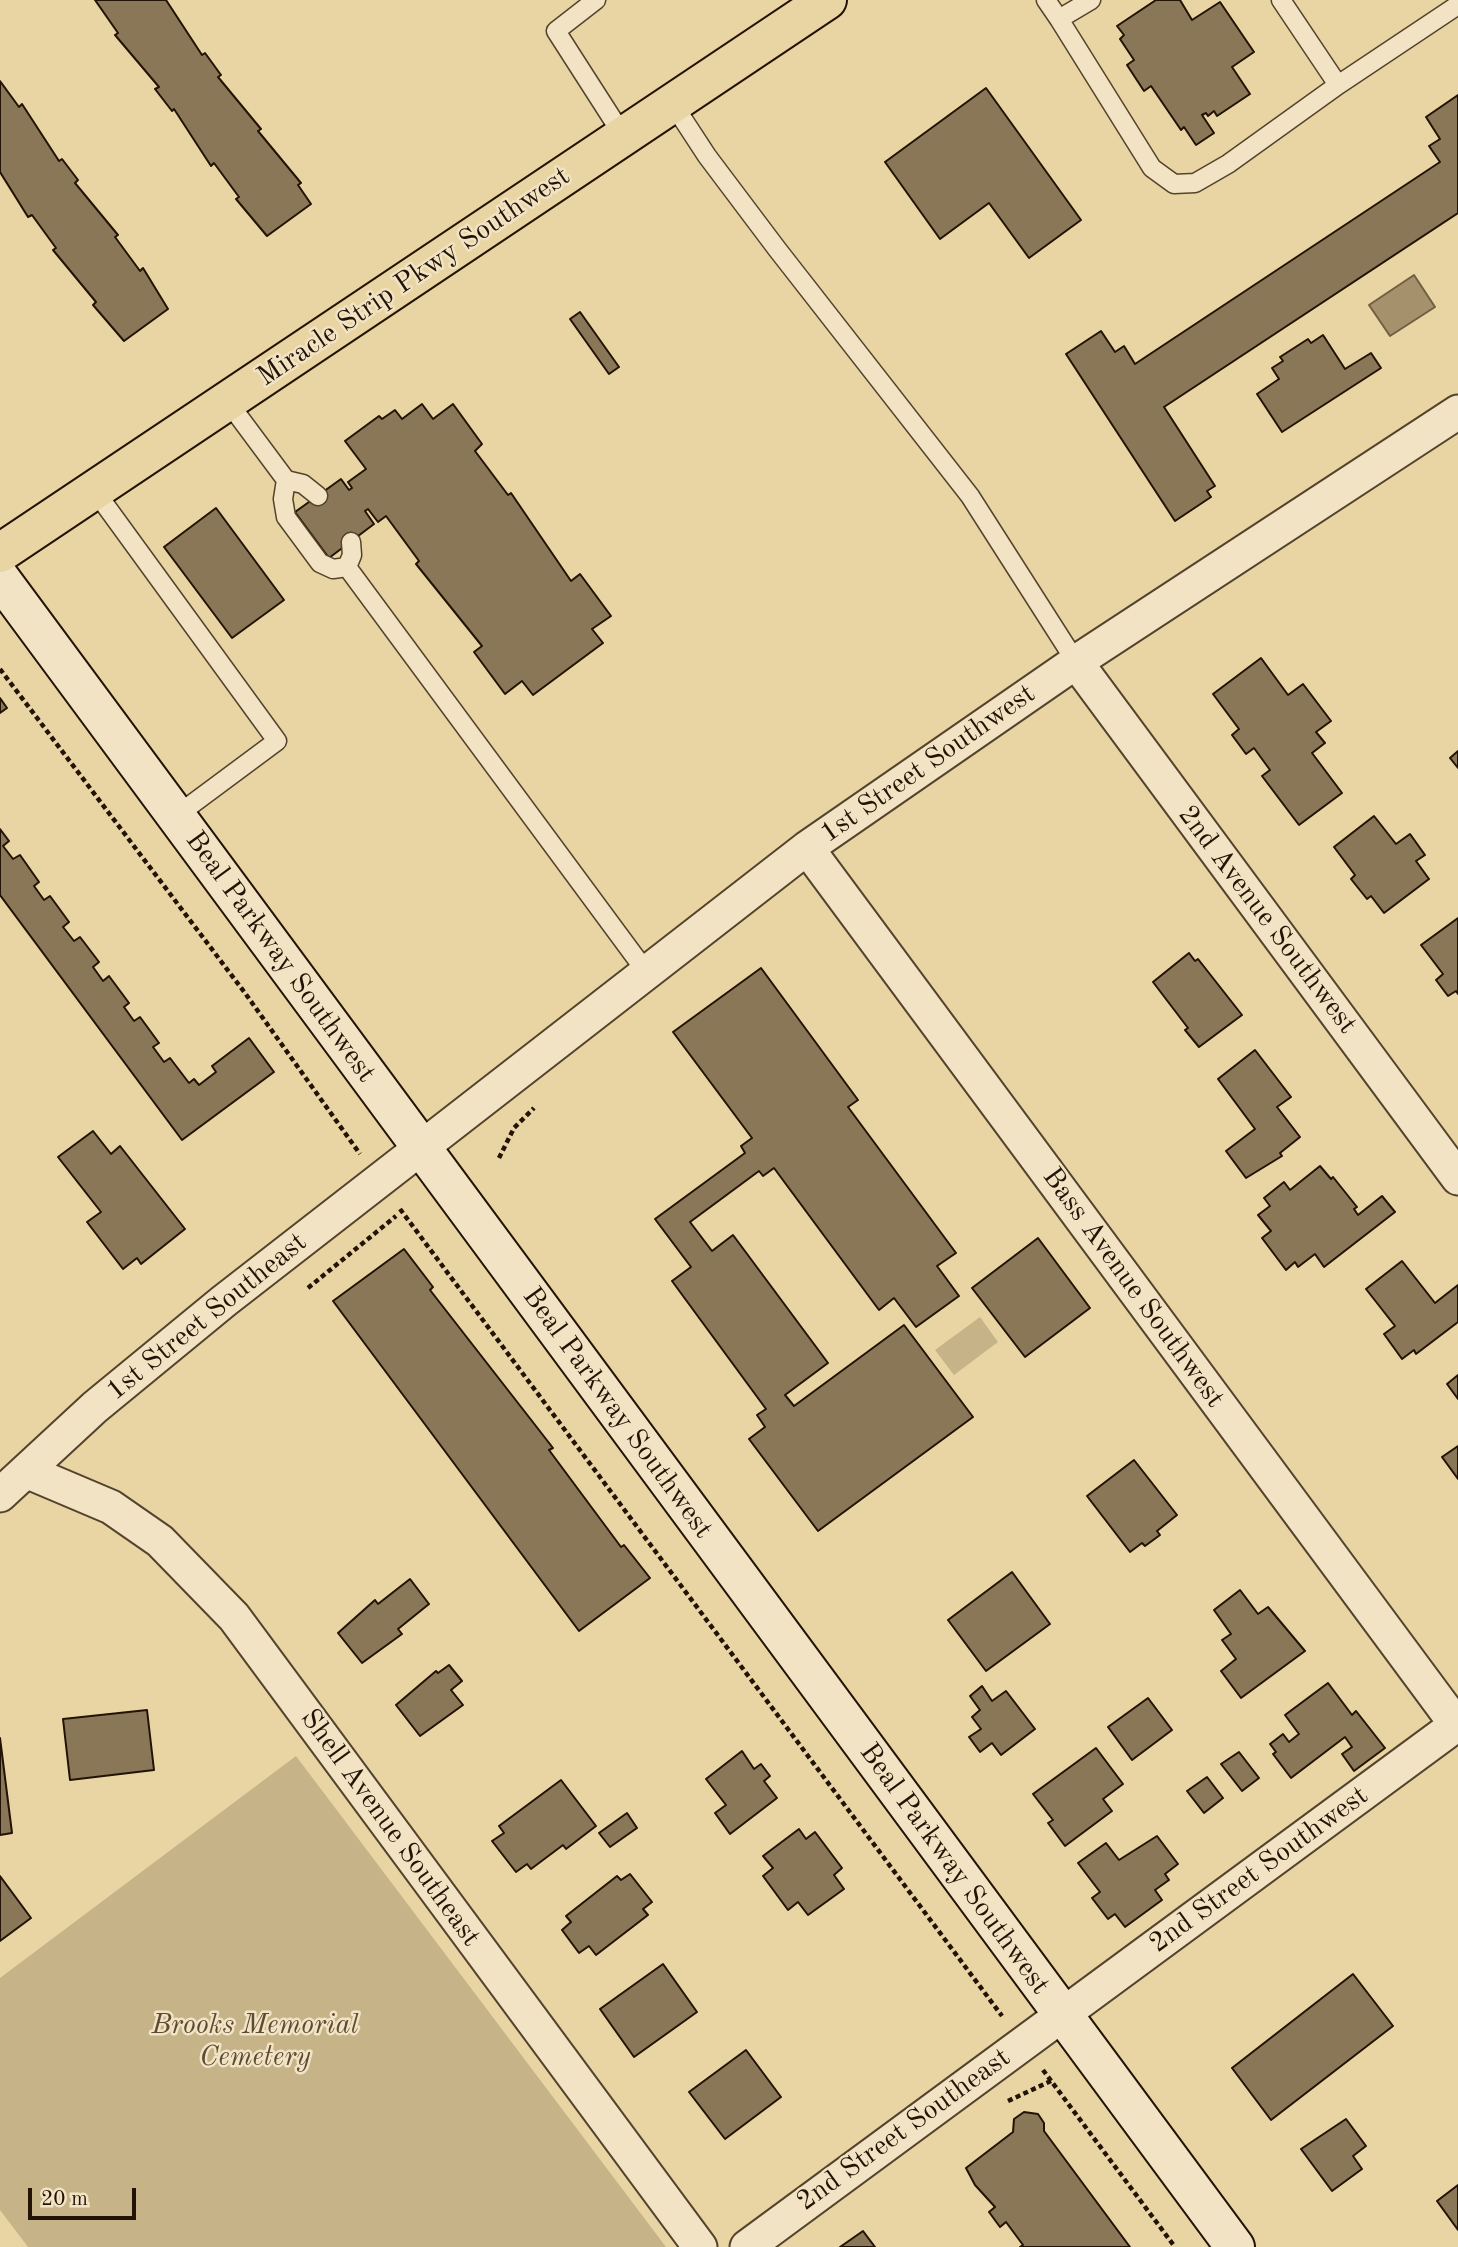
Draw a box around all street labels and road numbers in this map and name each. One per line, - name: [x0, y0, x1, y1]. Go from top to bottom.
- street label: Miracle Strip Pkwy Southwest: [251, 160, 577, 394]
- street label: 1st Street Southwest: [814, 677, 1042, 851]
- street label: 2nd Avenue Southwest: [1170, 799, 1364, 1041]
- street label: Beal Parkway Southwest: [178, 825, 382, 1089]
- street label: Bass Avenue Southwest: [1035, 1161, 1231, 1415]
- street label: 1st Street Southeast: [100, 1226, 314, 1408]
- street label: Beal Parkway Southwest: [515, 1281, 719, 1545]
- street label: Shell Avenue Southeast: [293, 1703, 487, 1953]
- street label: Beal Parkway Southwest: [852, 1737, 1056, 2001]
- street label: 2nd Street Southwest: [1143, 1779, 1375, 1961]
- street label: 2nd Street Southeast: [791, 2041, 1017, 2219]

